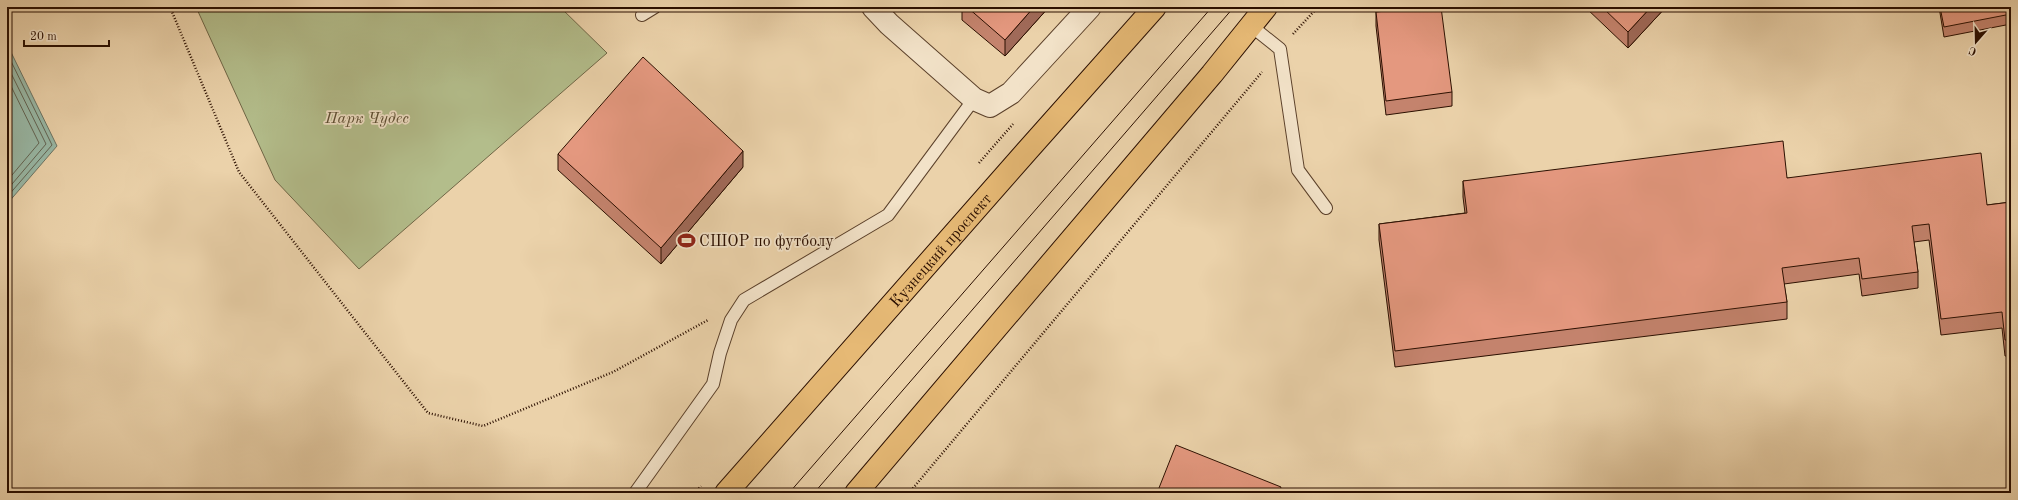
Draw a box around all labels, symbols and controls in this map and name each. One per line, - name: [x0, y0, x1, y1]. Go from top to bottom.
- scale bar: [24, 22, 109, 48]
- north arrow: [1956, 22, 1996, 62]
- text: 20 m: [30, 31, 57, 43]
- text: С: [1968, 44, 1978, 56]
- park label: Парк Чудес: [324, 111, 409, 127]
- street label: Кузнецкий проспект: [887, 191, 996, 311]
- sports icon: СШОР по футболу: [676, 230, 696, 250]
- place label: СШОР по футболу: [699, 234, 834, 250]

